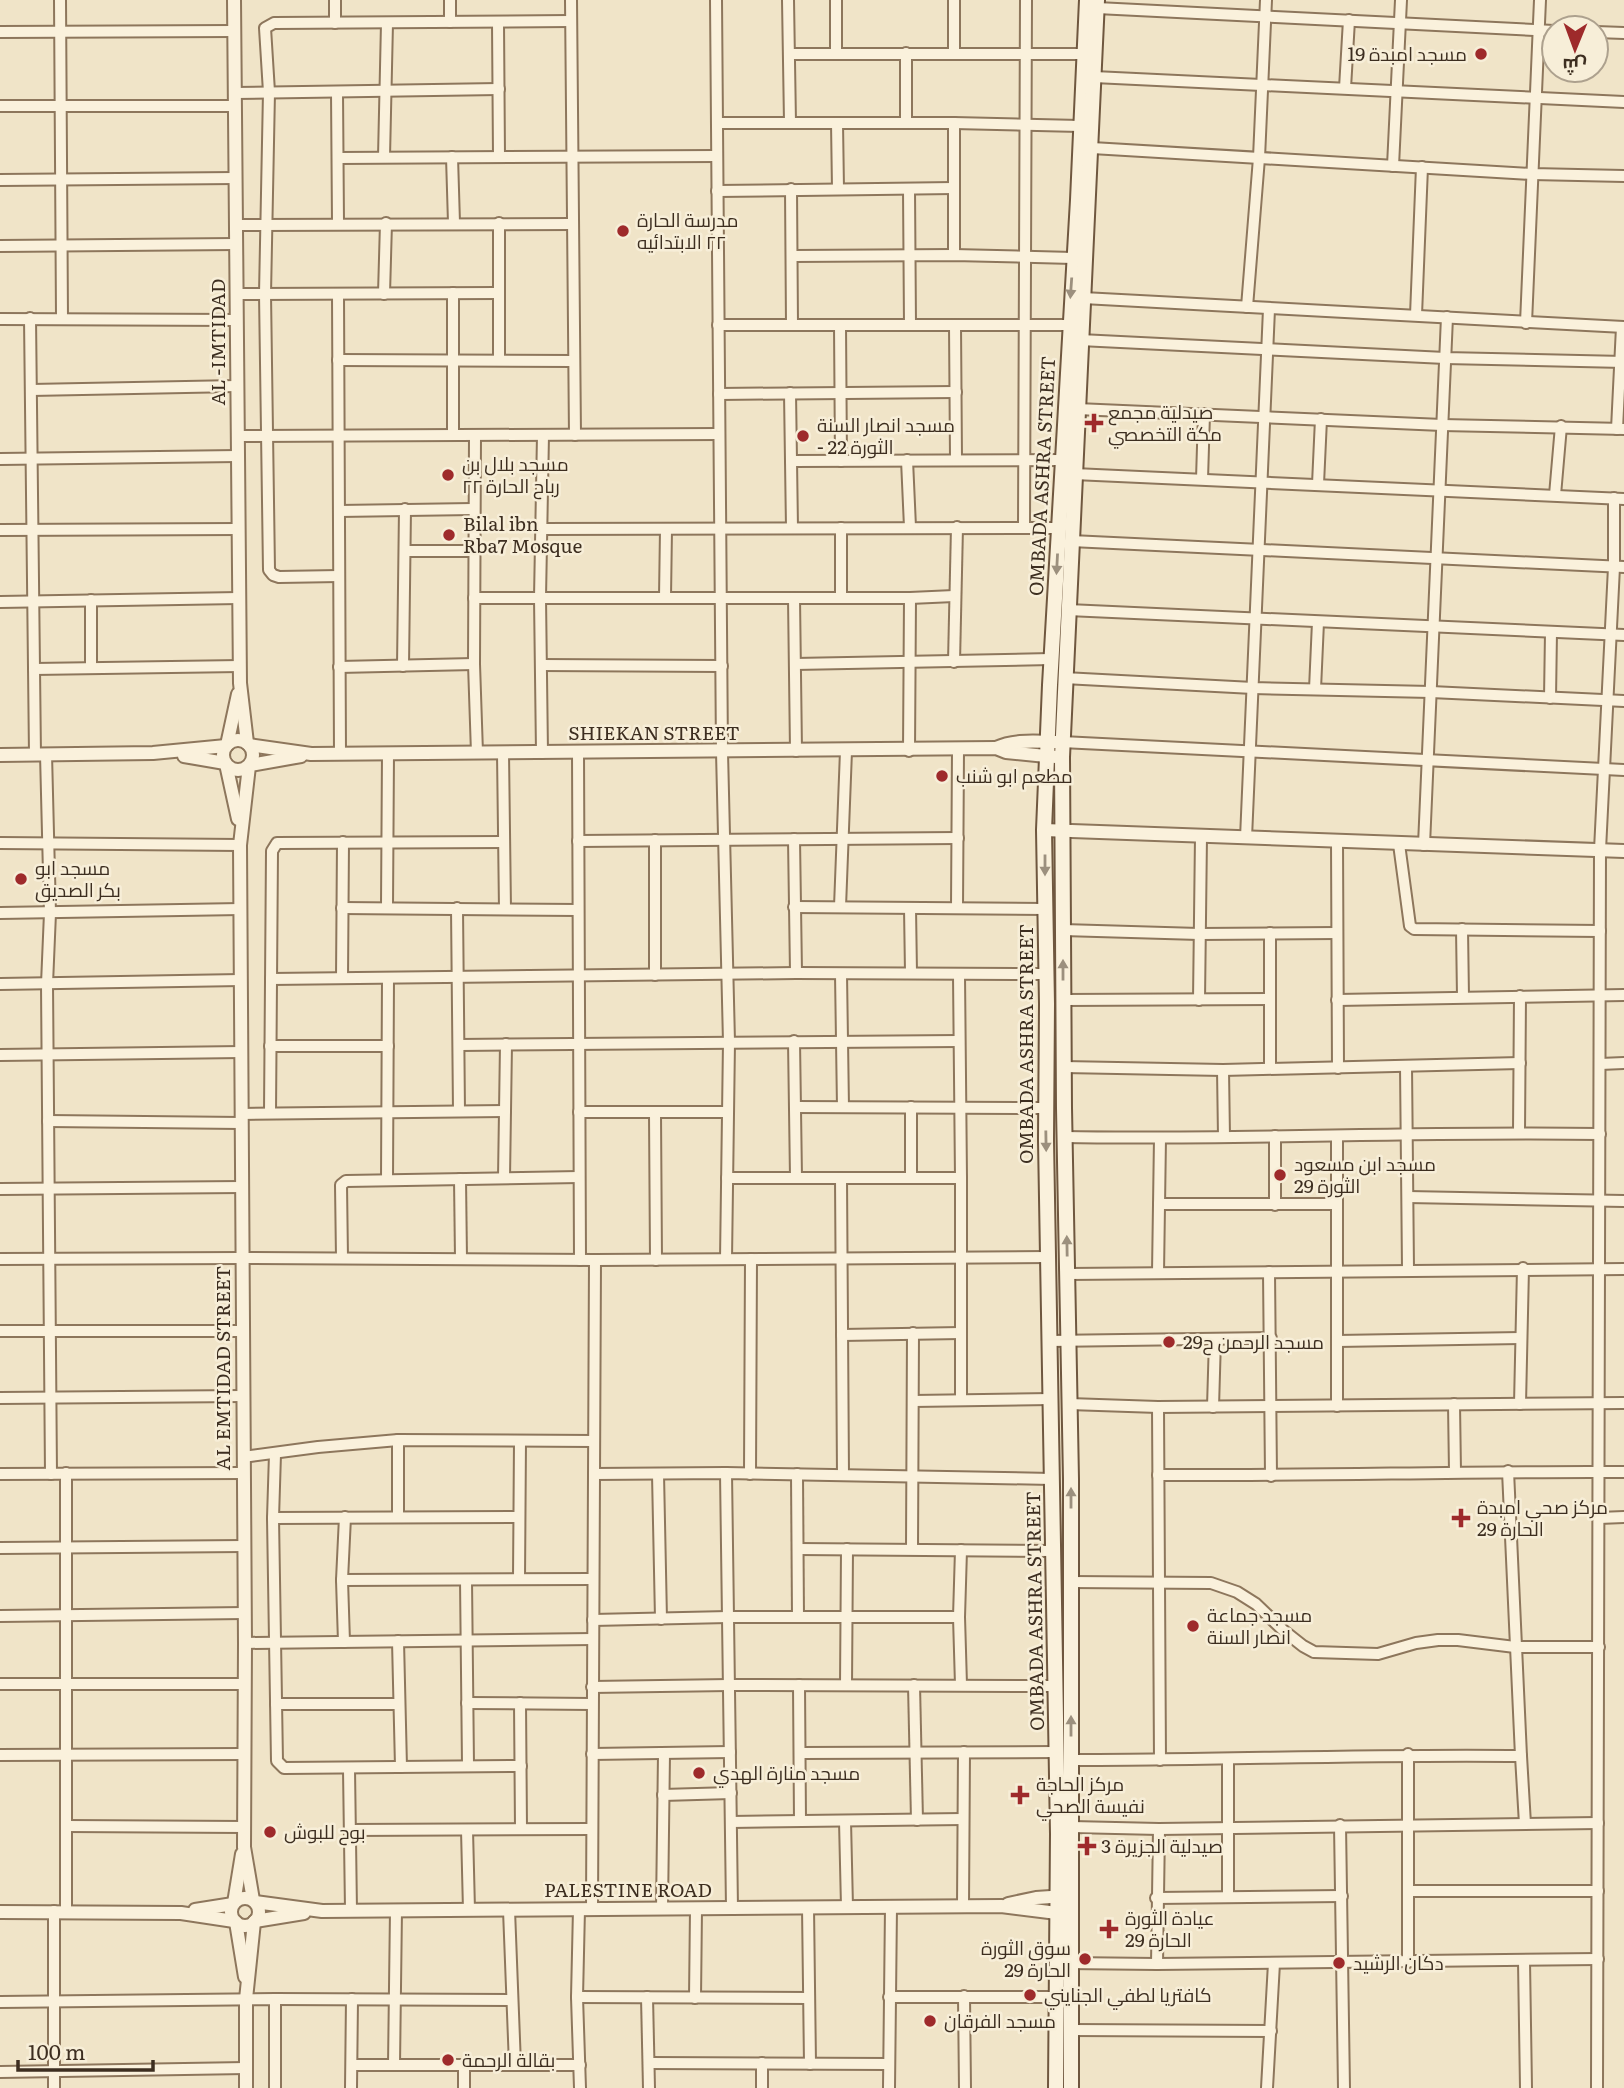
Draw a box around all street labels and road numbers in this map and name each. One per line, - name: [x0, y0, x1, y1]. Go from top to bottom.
- street label: AL -IMTIDAD: [203, 279, 231, 405]
- street label: OMBADA ASHRA STREET: [1021, 355, 1061, 596]
- street label: SHIEKAN STREET: [568, 718, 740, 746]
- street label: OMBADA ASHRA STREET: [1011, 924, 1039, 1164]
- street label: AL EMTIDAD STREET: [208, 1266, 236, 1470]
- street label: OMBADA ASHRA STREET: [1018, 1491, 1050, 1731]
- street label: PALESTINE ROAD: [544, 1875, 712, 1903]

